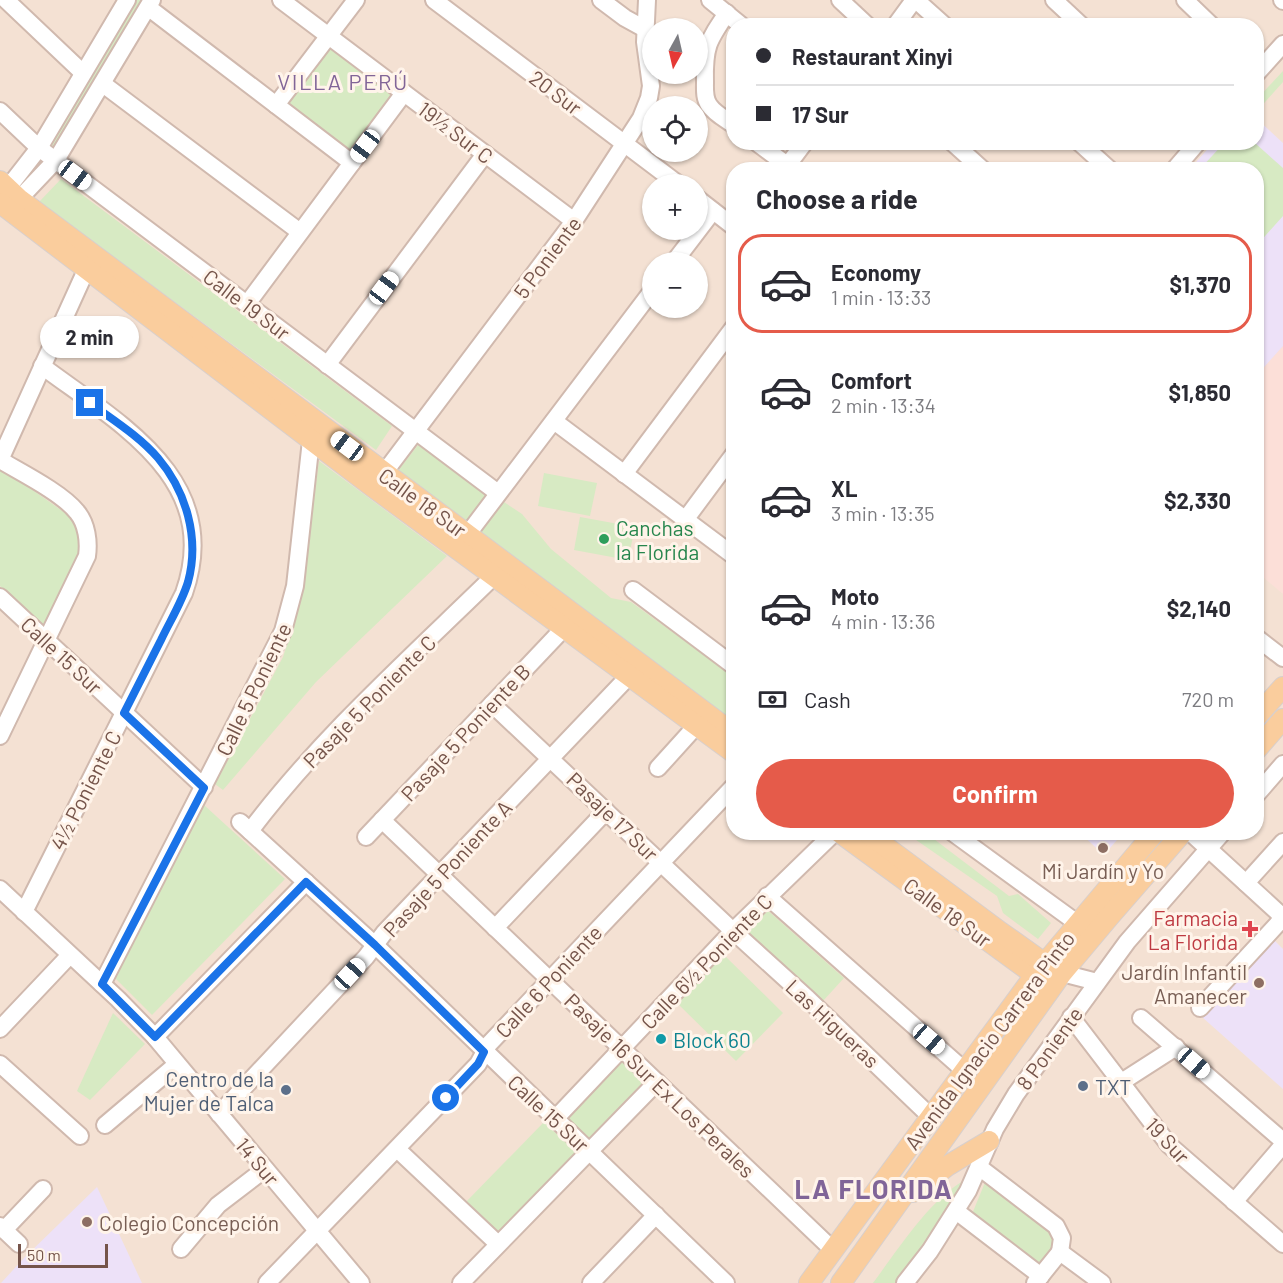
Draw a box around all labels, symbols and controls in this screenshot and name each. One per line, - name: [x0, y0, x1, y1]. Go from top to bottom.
- north arrow: [642, 18, 708, 84]
- map controls: [642, 18, 708, 318]
- text: Restaurant Xinyi: [792, 43, 953, 69]
- street label: 20 Sur: [525, 64, 587, 120]
- district label: VILLA PERÚ: [277, 68, 409, 94]
- street label: 19½ Sur C: [414, 96, 498, 168]
- button: locate: [642, 96, 708, 162]
- text: 17 Sur: [792, 101, 849, 127]
- car: [347, 126, 383, 166]
- car: [55, 157, 95, 193]
- button: +: [642, 174, 708, 240]
- text: Choose a ride: [756, 182, 918, 214]
- street label: 5 Poniente: [508, 211, 586, 303]
- button: −: [642, 252, 708, 318]
- icon: car: [759, 257, 813, 311]
- text: Economy: [831, 259, 921, 285]
- street label: Calle 19 Sur: [199, 263, 296, 345]
- car: [366, 268, 402, 308]
- text: $1,370: [1169, 271, 1231, 297]
- text: 1 min · 13:33: [831, 285, 931, 309]
- callout: 2 min: [40, 316, 140, 358]
- text: 2 min: [66, 325, 113, 349]
- icon: car: [759, 365, 813, 419]
- text: Comfort: [831, 367, 912, 393]
- text: $1,850: [1168, 379, 1231, 405]
- route end: [76, 389, 103, 416]
- text: 2 min · 13:34: [831, 393, 936, 417]
- car: [327, 428, 367, 464]
- street label: Calle 18 Sur: [374, 462, 472, 542]
- icon: car: [759, 473, 813, 527]
- text: XL: [831, 475, 857, 501]
- text: $2,330: [1164, 487, 1231, 513]
- text: 3 min · 13:35: [831, 501, 935, 525]
- place label: Canchas la Florida: [616, 515, 699, 564]
- marker: Canchas la Florida: [597, 532, 611, 546]
- icon: car: [759, 581, 813, 635]
- text: Moto: [831, 583, 879, 609]
- text: $2,140: [1167, 595, 1231, 621]
- text: 4 min · 13:36: [831, 609, 935, 633]
- street label: Calle 15 Sur: [16, 611, 108, 699]
- street label: Calle 5 Poniente: [210, 619, 296, 759]
- street label: Pasaje 5 Poniente C: [297, 629, 441, 773]
- street label: Pasaje 5 Poniente B: [395, 658, 535, 806]
- icon: cash: [756, 683, 789, 716]
- text: Cash: [804, 686, 851, 712]
- text: 720 m: [1182, 687, 1234, 711]
- street label: 4½ Poniente C: [44, 726, 126, 854]
- button: Confirm: [756, 759, 1234, 828]
- street label: Pasaje 17 Sur: [562, 766, 664, 866]
- street label: Pasaje 5 Poniente A: [377, 794, 517, 941]
- marker: Mi Jardín y Yo: [1096, 841, 1110, 855]
- place label: Mi Jardín y Yo: [1042, 858, 1164, 883]
- street label: Calle 18 Sur: [899, 872, 997, 952]
- street label: Calle 6½ Poniente C: [635, 888, 777, 1034]
- place label: Farmacia La Florida: [1148, 905, 1238, 954]
- street label: Calle 6 Poniente: [490, 920, 606, 1042]
- marker: Farmacia La Florida: [1243, 922, 1257, 936]
- street label: Avenida Ignacio Carrera Pinto: [899, 926, 1079, 1154]
- car: [331, 955, 369, 993]
- place label: Jardín Infantil Amanecer: [1121, 959, 1247, 1008]
- street label: Las Higueras: [781, 974, 885, 1072]
- marker: Jardín Infantil Amanecer: [1252, 976, 1266, 990]
- street label: Pasaje 16 Sur Ex Los Perales: [560, 988, 760, 1182]
- street label: 8 Poniente: [1011, 1002, 1087, 1094]
- car: [910, 1020, 948, 1058]
- place label: Block 60: [673, 1027, 751, 1052]
- marker: Block 60: [654, 1032, 668, 1046]
- car: [1175, 1044, 1213, 1082]
- place label: Centro de la Mujer de Talca: [144, 1066, 274, 1115]
- street label: Calle 15 Sur: [503, 1069, 595, 1157]
- place label: TXT: [1095, 1074, 1131, 1099]
- marker: TXT: [1076, 1079, 1090, 1093]
- marker: Centro de la Mujer de Talca: [279, 1083, 293, 1097]
- route start: [432, 1084, 459, 1111]
- street label: 19 Sur: [1141, 1112, 1196, 1168]
- street label: 14 Sur: [231, 1132, 285, 1190]
- district label: LA FLORIDA: [795, 1172, 954, 1204]
- place label: Colegio Concepción: [99, 1210, 279, 1235]
- marker: Colegio Concepción: [80, 1215, 94, 1229]
- scale bar: [18, 1241, 108, 1268]
- text: 50 m: [27, 1245, 61, 1264]

